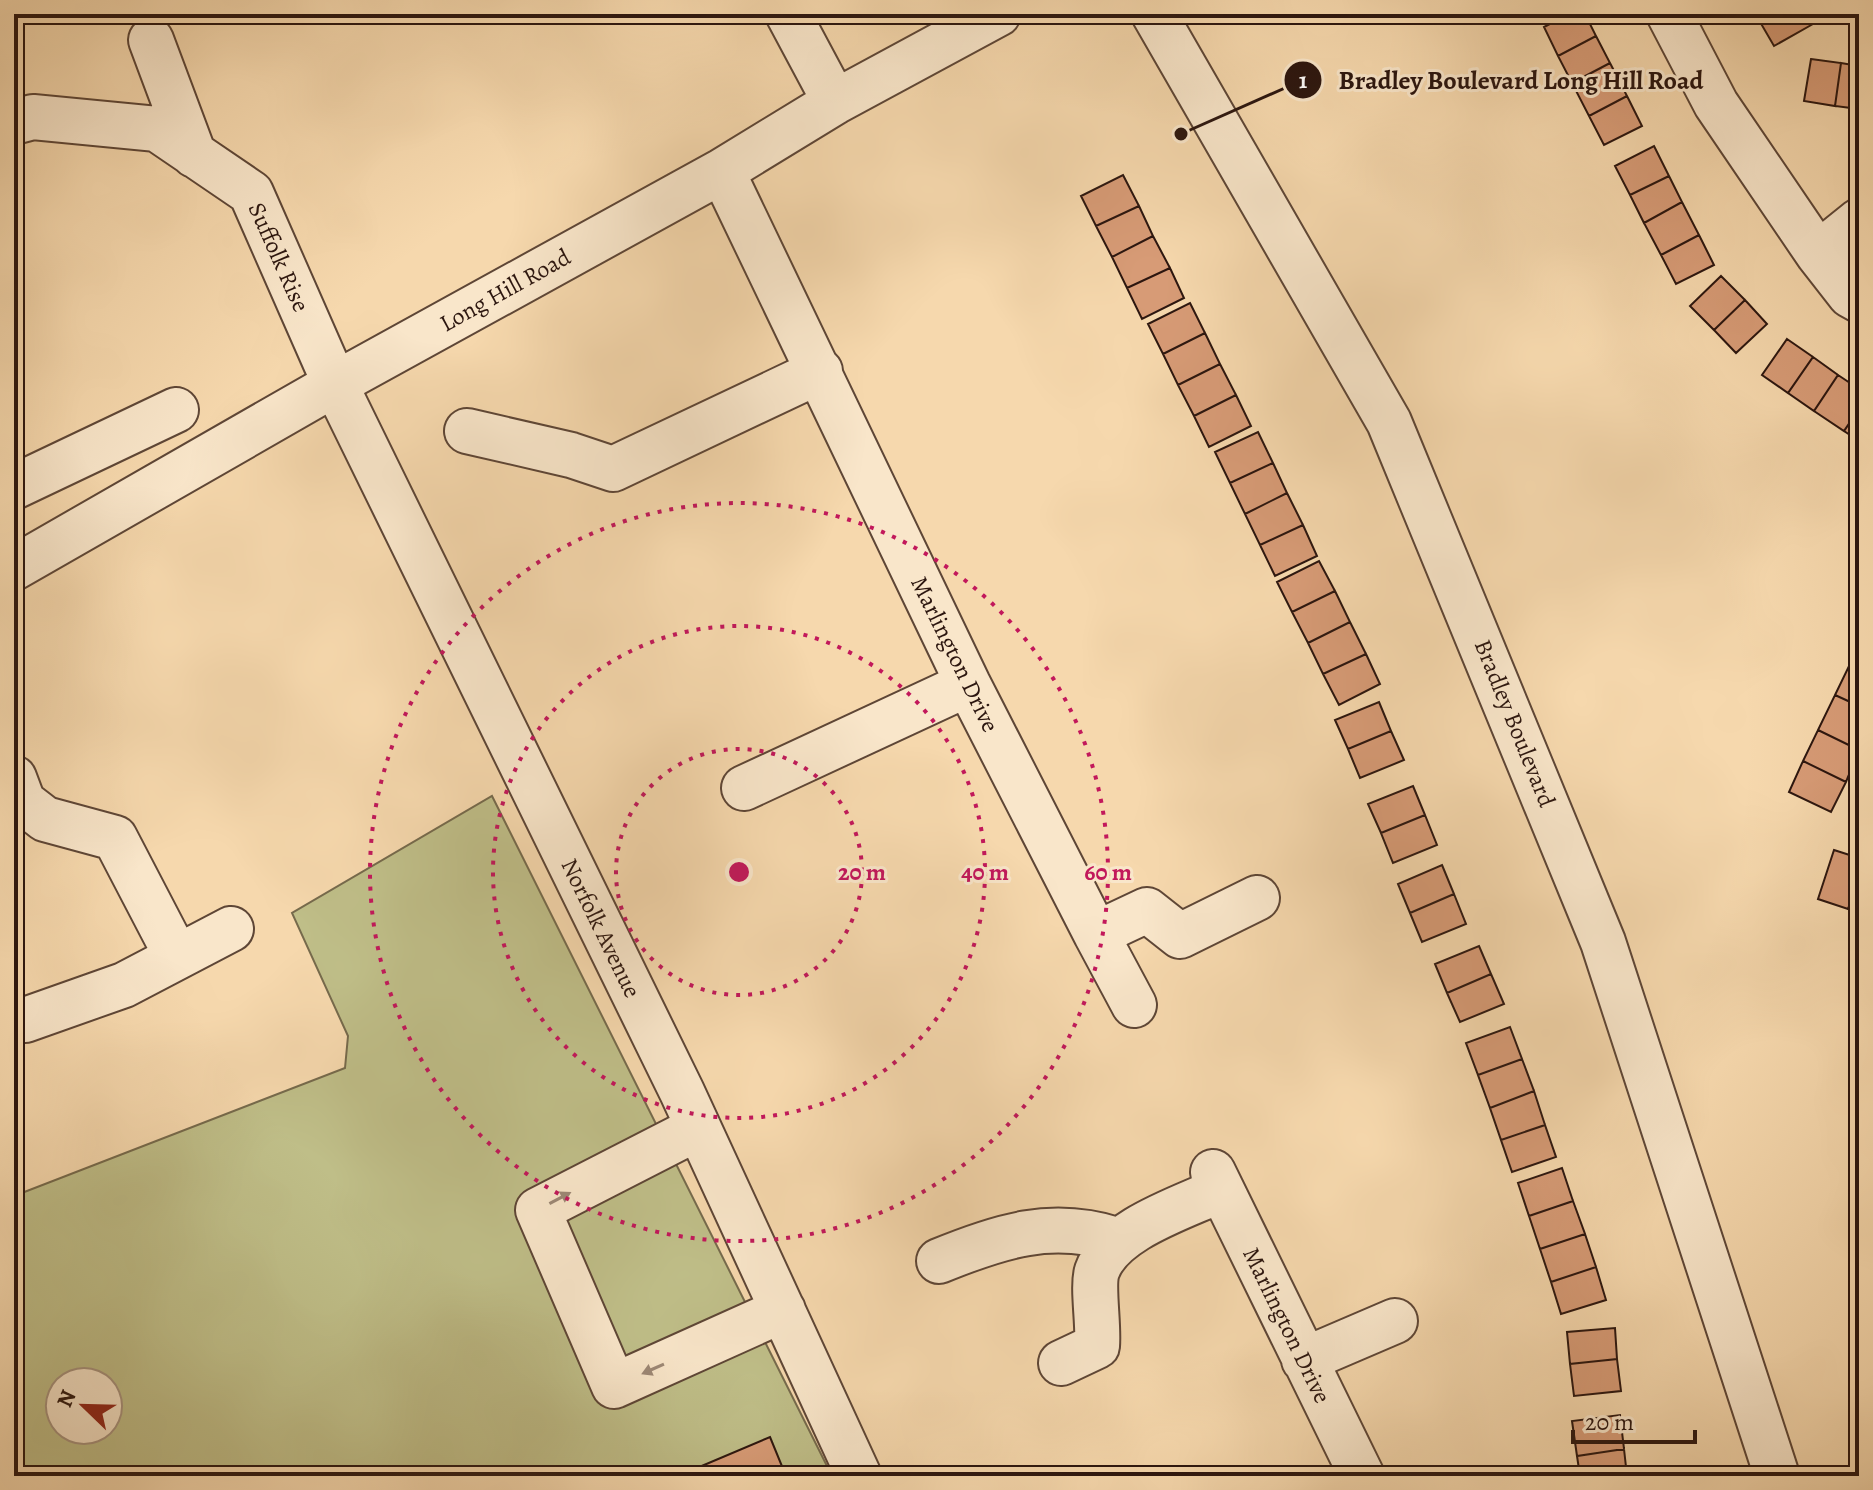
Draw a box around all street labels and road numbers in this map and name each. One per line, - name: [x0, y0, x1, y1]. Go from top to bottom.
- street label: Suffolk Rise: [241, 197, 317, 317]
- street label: Long Hill Road: [434, 241, 576, 339]
- street label: Marlington Drive: [903, 571, 1007, 737]
- street label: Bradley Boulevard: [1467, 634, 1563, 812]
- street label: Norfolk Avenue: [553, 853, 649, 1003]
- street label: Marlington Drive: [1235, 1242, 1339, 1408]

